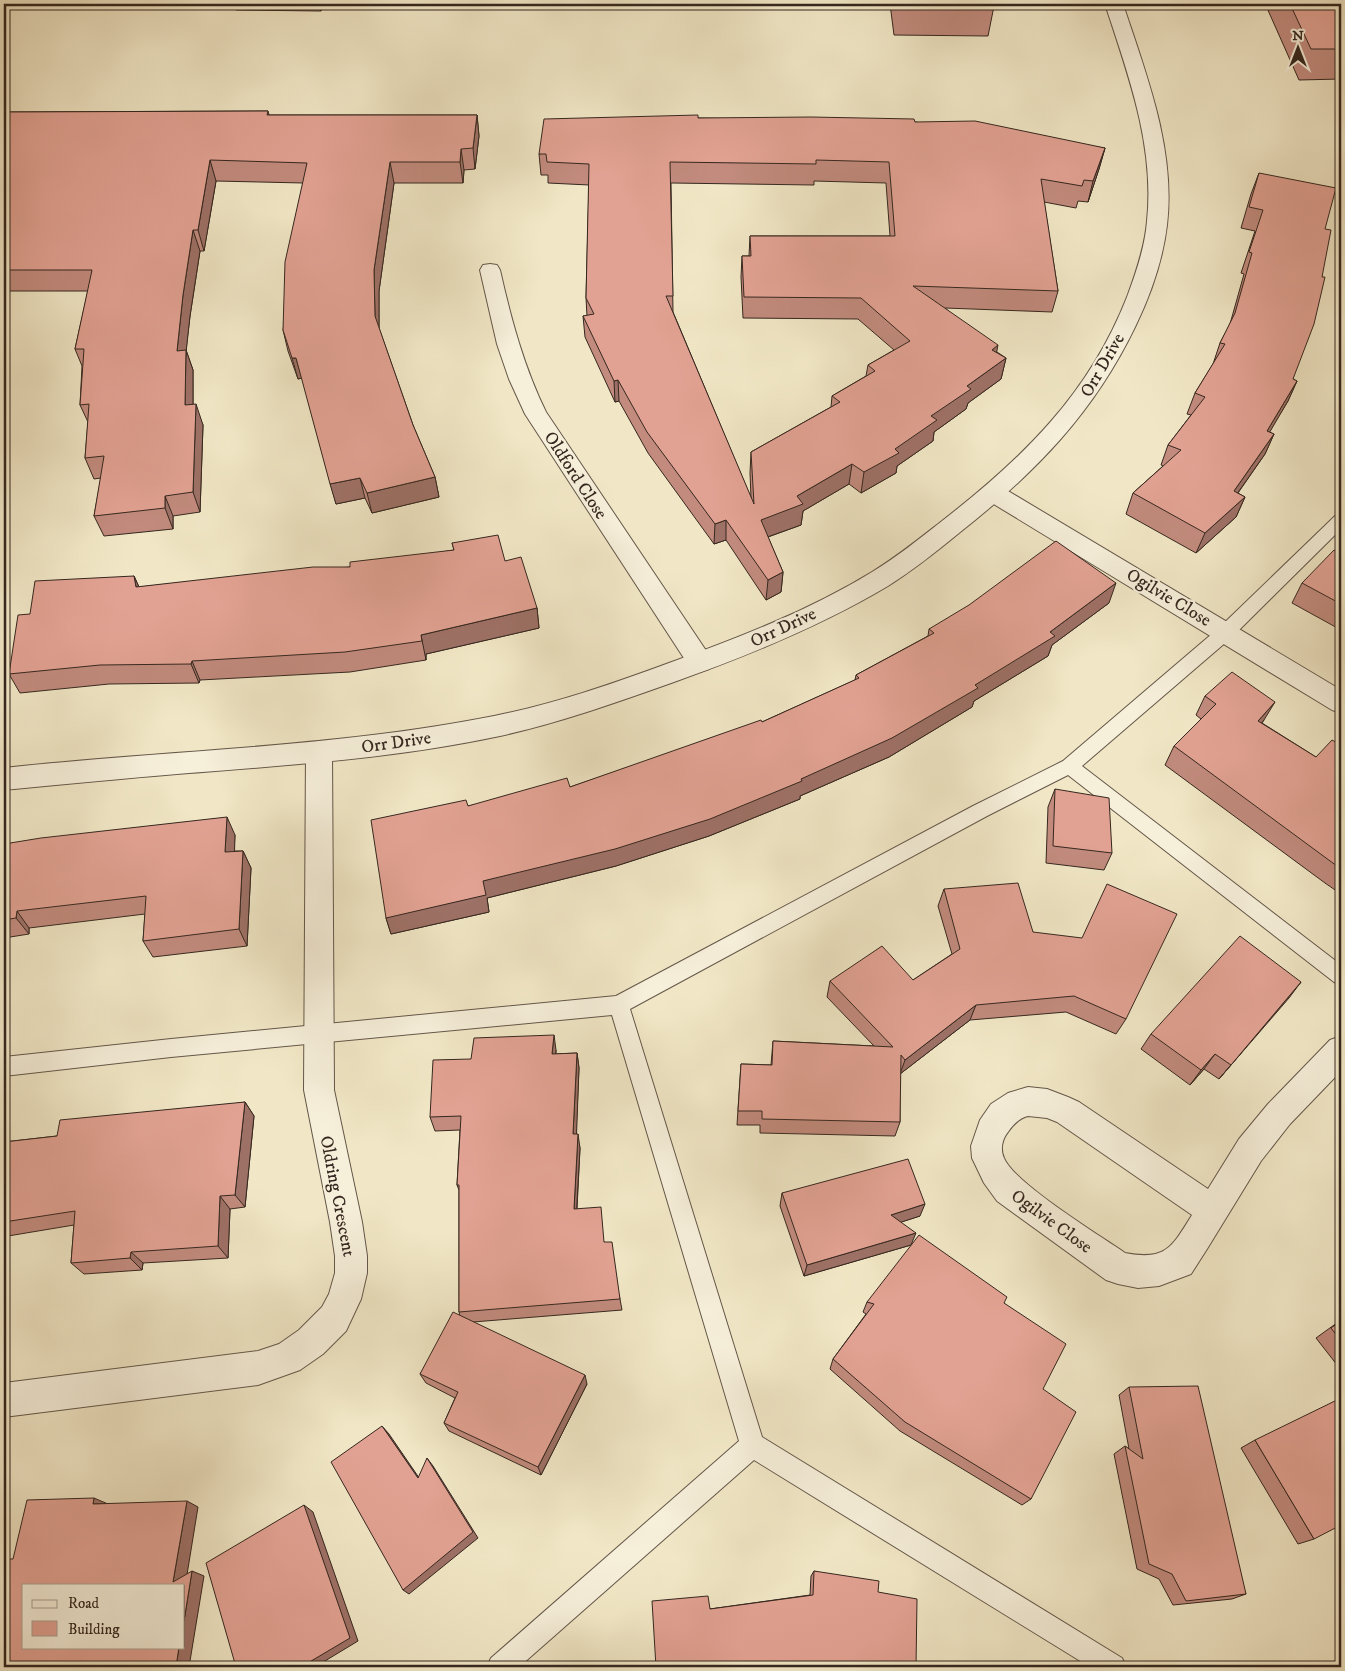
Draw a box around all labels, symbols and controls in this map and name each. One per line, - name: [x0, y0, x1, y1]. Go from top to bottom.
- north arrow: [1272, 22, 1322, 72]
- text: N: [1292, 27, 1304, 45]
- street label: Orr Drive: [1076, 330, 1130, 401]
- street label: Oldford Close: [539, 427, 612, 524]
- street label: Ogilvie Close: [1122, 564, 1215, 632]
- street label: Orr Drive: [747, 603, 820, 653]
- street label: Orr Drive: [360, 727, 432, 759]
- street label: Oldring Crescent: [315, 1134, 360, 1259]
- street label: Ogilvie Close: [1007, 1185, 1096, 1259]
- legend: [22, 1584, 185, 1648]
- text: Road: [68, 1594, 100, 1613]
- text: Building: [68, 1620, 120, 1639]

